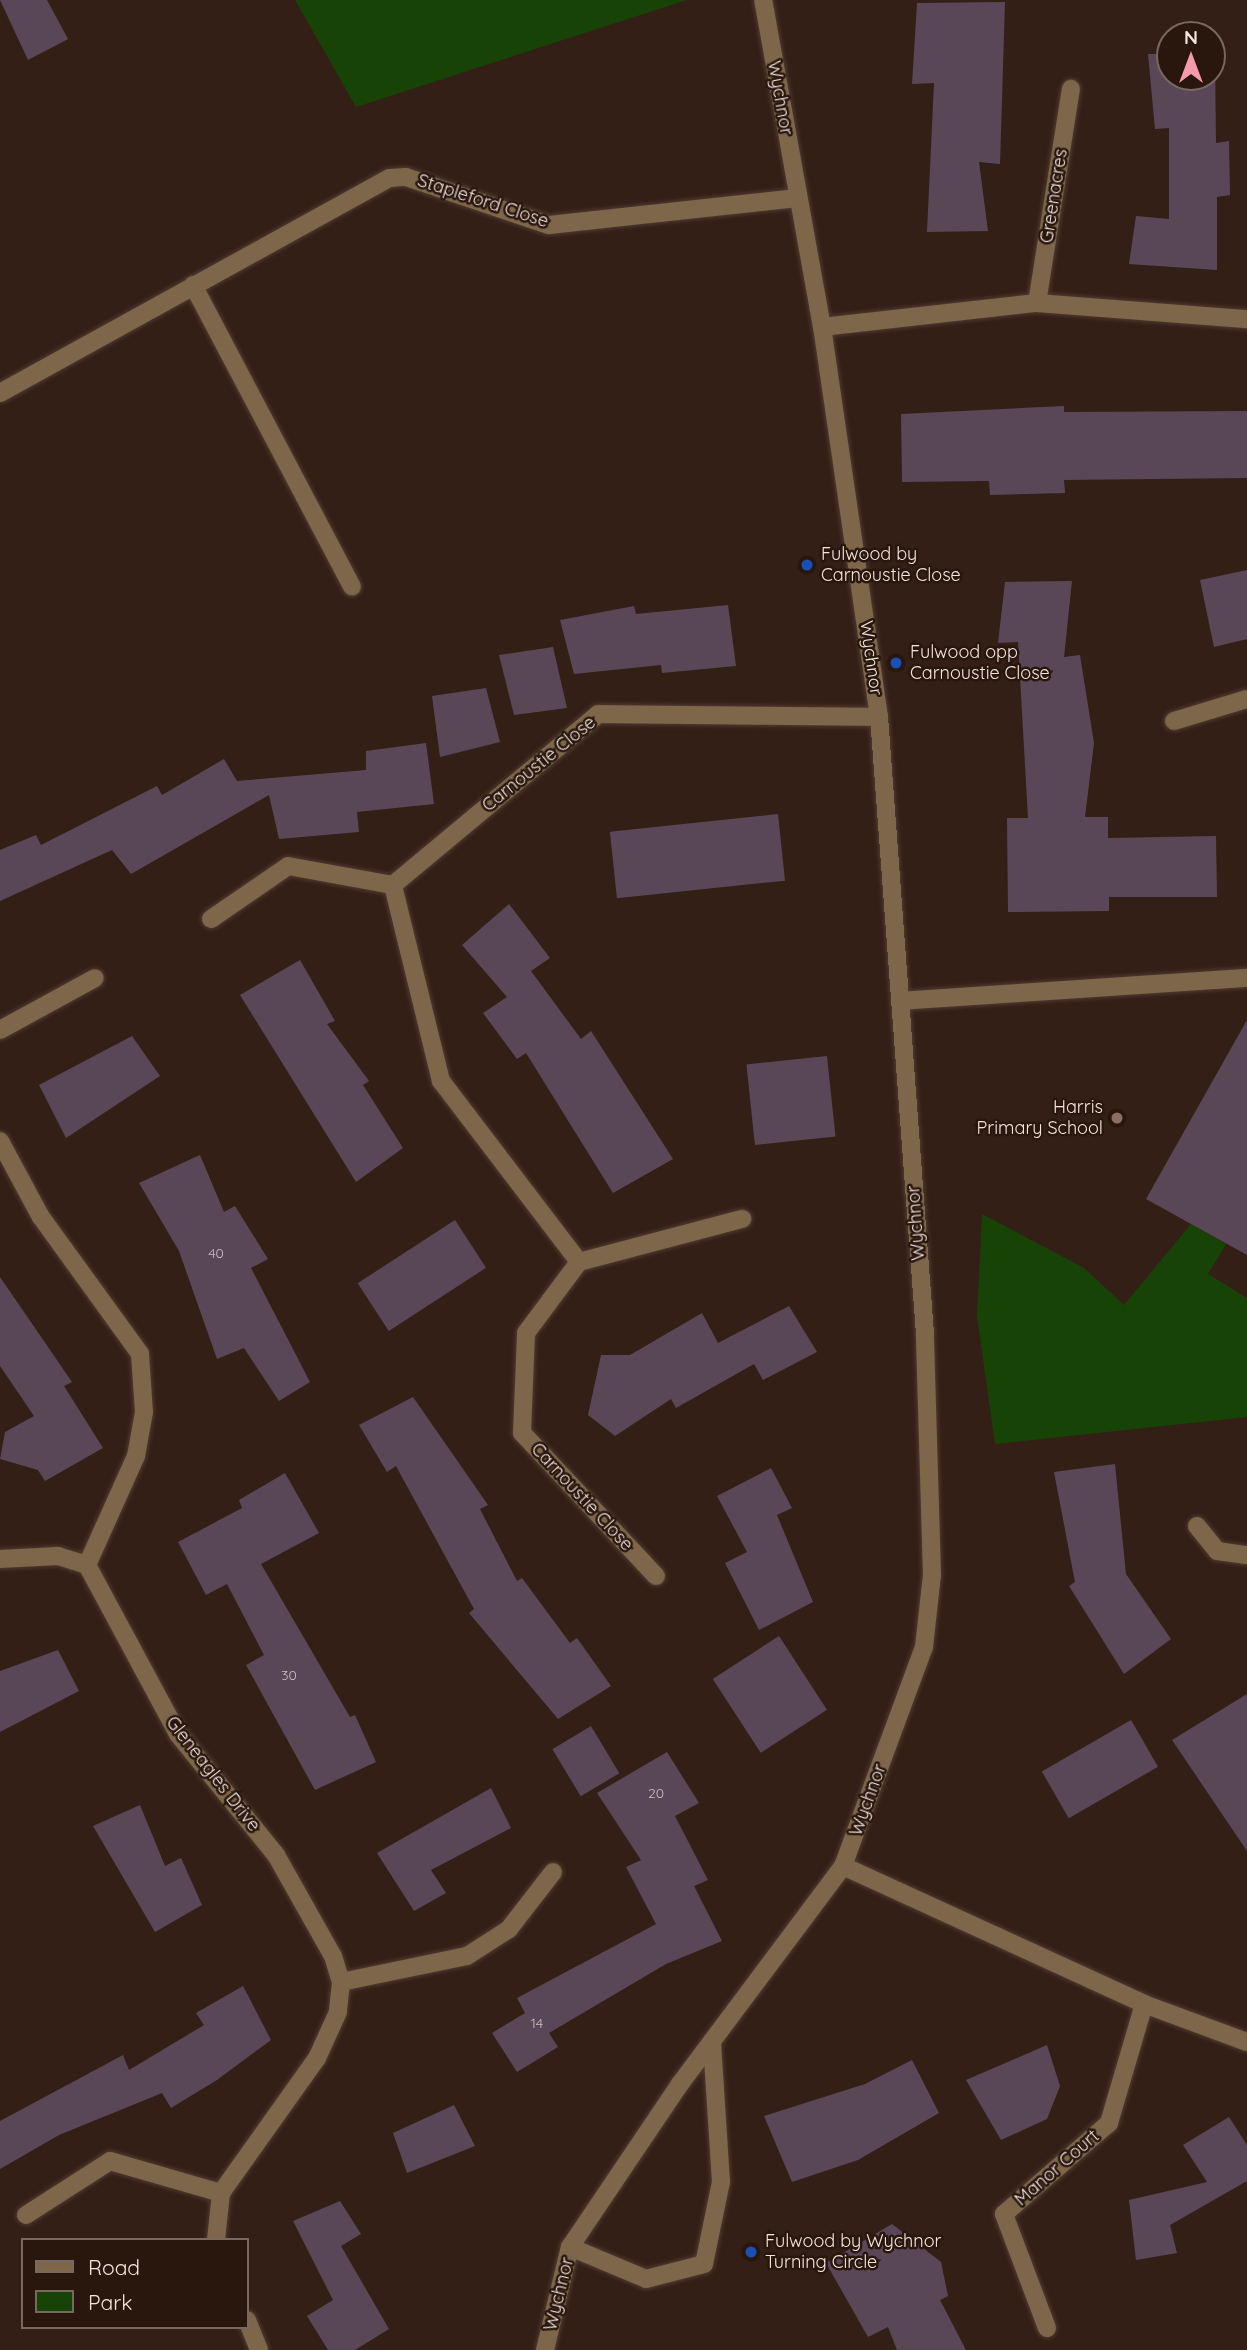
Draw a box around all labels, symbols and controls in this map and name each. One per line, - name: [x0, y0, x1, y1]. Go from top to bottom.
- north arrow: [1156, 21, 1226, 91]
- text: N: [1184, 25, 1198, 49]
- street label: Wychnor: [763, 59, 797, 137]
- street label: Greenacres: [1036, 147, 1072, 245]
- street label: Stapleford Close: [415, 170, 551, 232]
- place label: Fulwood by Carnoustie Close: [821, 544, 961, 586]
- marker: Fulwood by Carnoustie Close: [799, 557, 815, 573]
- street label: Wychnor: [855, 619, 887, 697]
- place label: Fulwood opp Carnoustie Close: [910, 642, 1050, 684]
- marker: Fulwood opp Carnoustie Close: [888, 655, 904, 671]
- street label: Carnoustie Close: [478, 712, 600, 816]
- place label: Harris Primary School: [977, 1097, 1103, 1140]
- marker: Harris Primary School: [1109, 1110, 1125, 1126]
- street label: Wychnor: [903, 1185, 929, 1261]
- house number: 40: [208, 1245, 224, 1261]
- street label: Carnoustie Close: [526, 1439, 638, 1555]
- house number: 30: [281, 1667, 297, 1683]
- street label: Gleneagles Drive: [161, 1712, 265, 1836]
- street label: Wychnor: [845, 1761, 891, 1839]
- house number: 20: [648, 1785, 664, 1801]
- house number: 14: [531, 2015, 543, 2031]
- street label: Manor Court: [1010, 2125, 1104, 2211]
- place label: Fulwood by Wychnor Turning Circle: [765, 2231, 941, 2274]
- legend: [21, 2238, 248, 2329]
- marker: Fulwood by Wychnor Turning Circle: [743, 2244, 759, 2260]
- text: Road: [88, 2254, 140, 2280]
- street label: Wychnor: [539, 2255, 579, 2333]
- text: Park: [88, 2289, 132, 2315]

